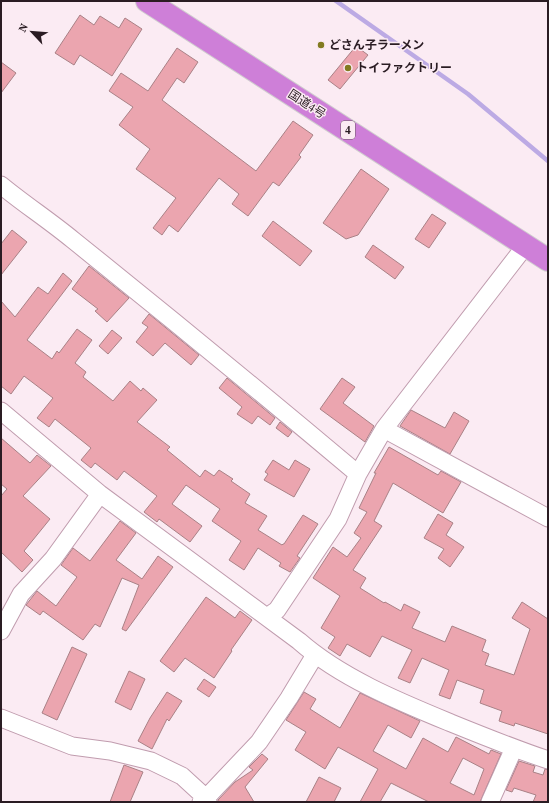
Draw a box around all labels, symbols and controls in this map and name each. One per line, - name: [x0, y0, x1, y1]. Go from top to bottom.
- north arrow: [12, 12, 52, 52]
- text: N: [15, 21, 32, 35]
- place label: どさん子ラーメン: [329, 37, 424, 53]
- marker: どさん子ラーメン: [316, 40, 326, 50]
- place label: トイファクトリー: [356, 60, 452, 76]
- marker: トイファクトリー: [343, 63, 353, 73]
- street label: 国道4号: [285, 86, 329, 122]
- road number: 4: [341, 121, 355, 139]

